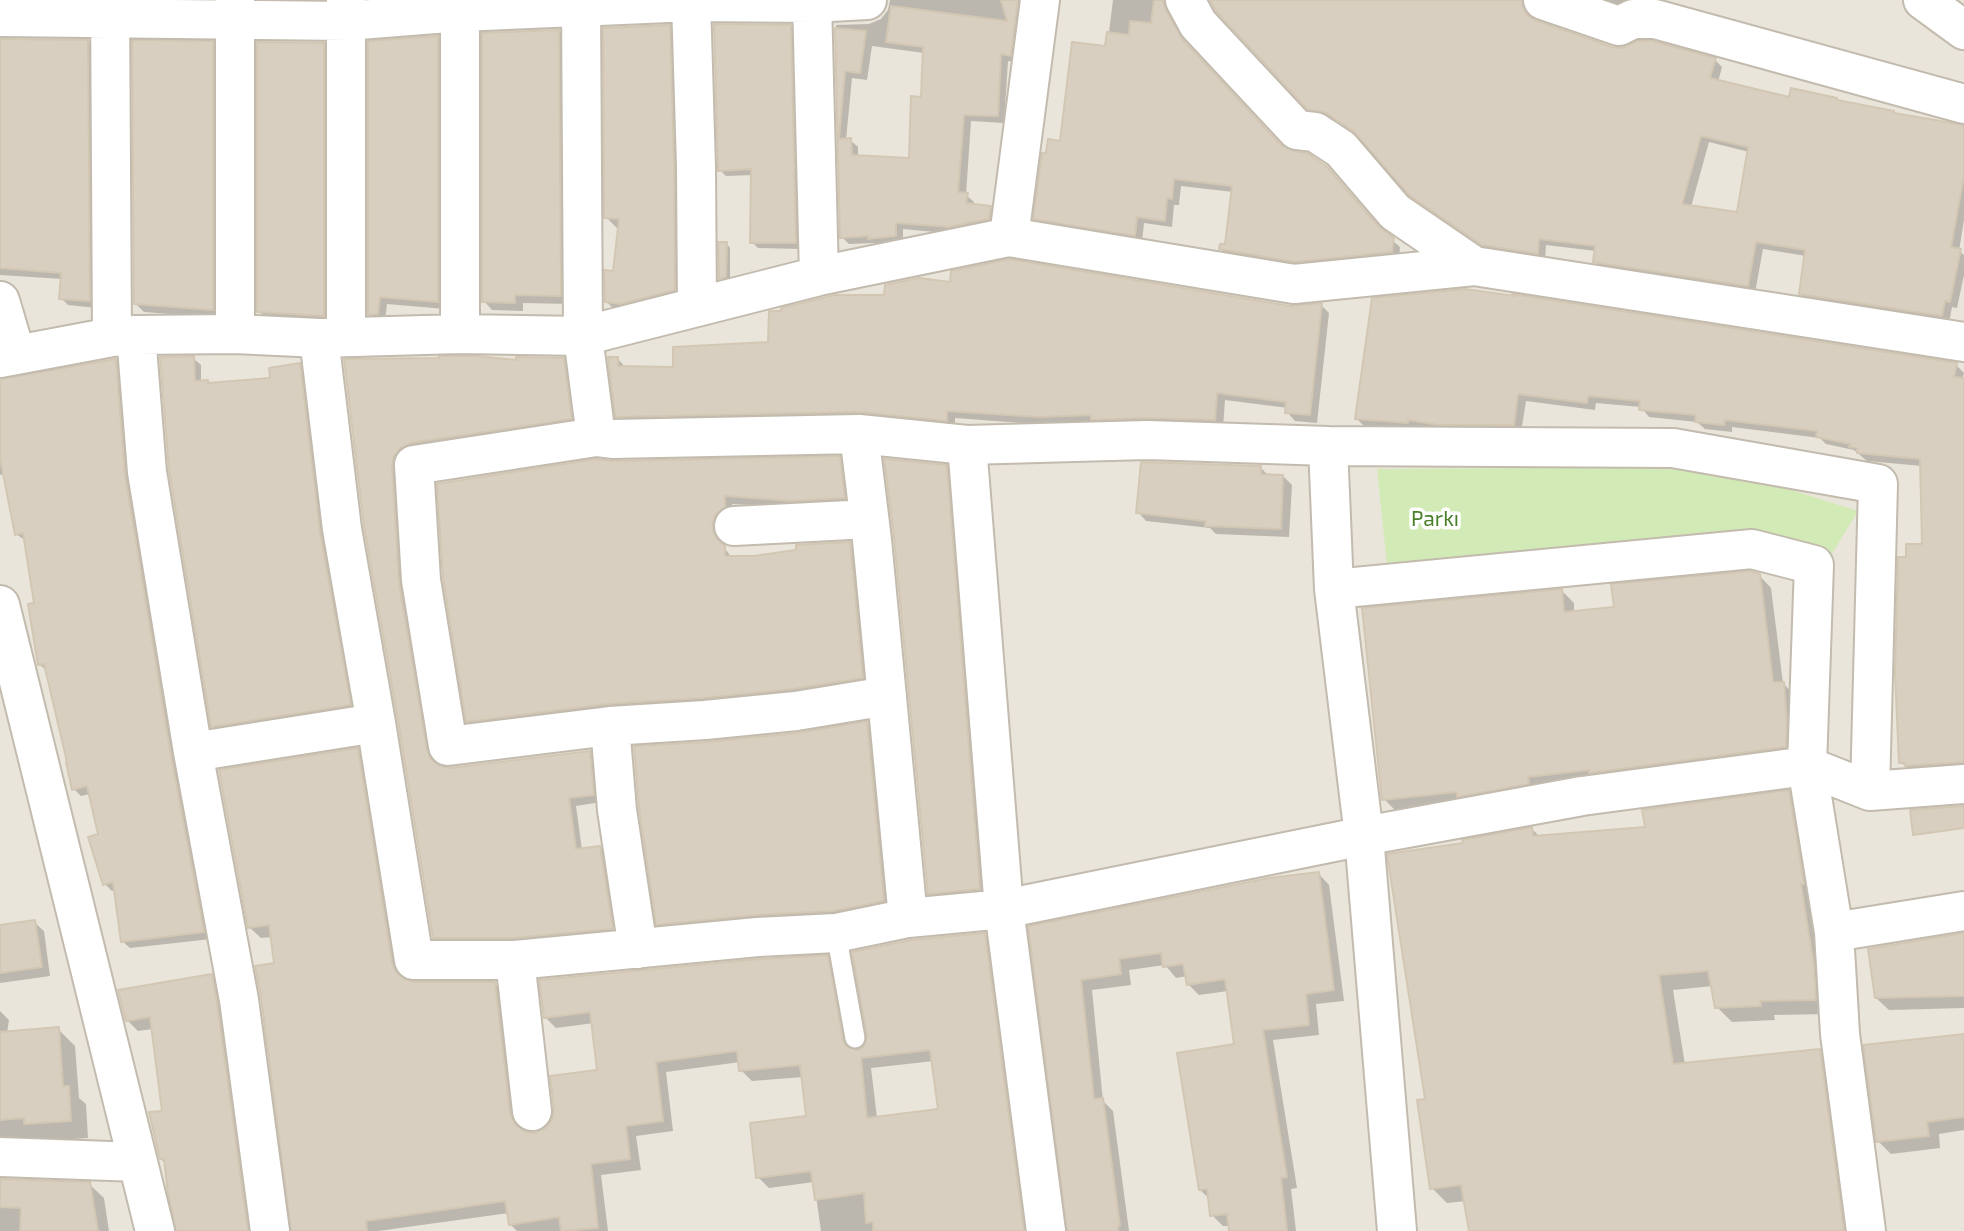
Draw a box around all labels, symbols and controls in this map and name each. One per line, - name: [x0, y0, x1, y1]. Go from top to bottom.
- park label: Parkı: [1411, 506, 1459, 532]

